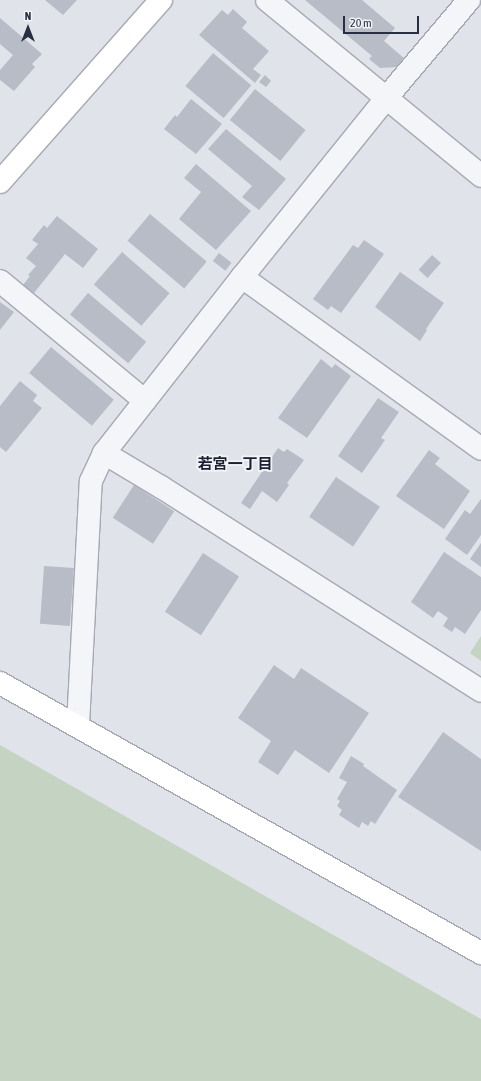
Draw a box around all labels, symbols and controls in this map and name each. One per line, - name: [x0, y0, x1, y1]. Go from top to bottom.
- north arrow: [8, 8, 48, 48]
- scale bar: [345, 8, 421, 34]
- text: N: [25, 10, 31, 22]
- text: 20 m: [350, 16, 372, 30]
- district label: 若宮一丁目: [198, 455, 272, 473]

